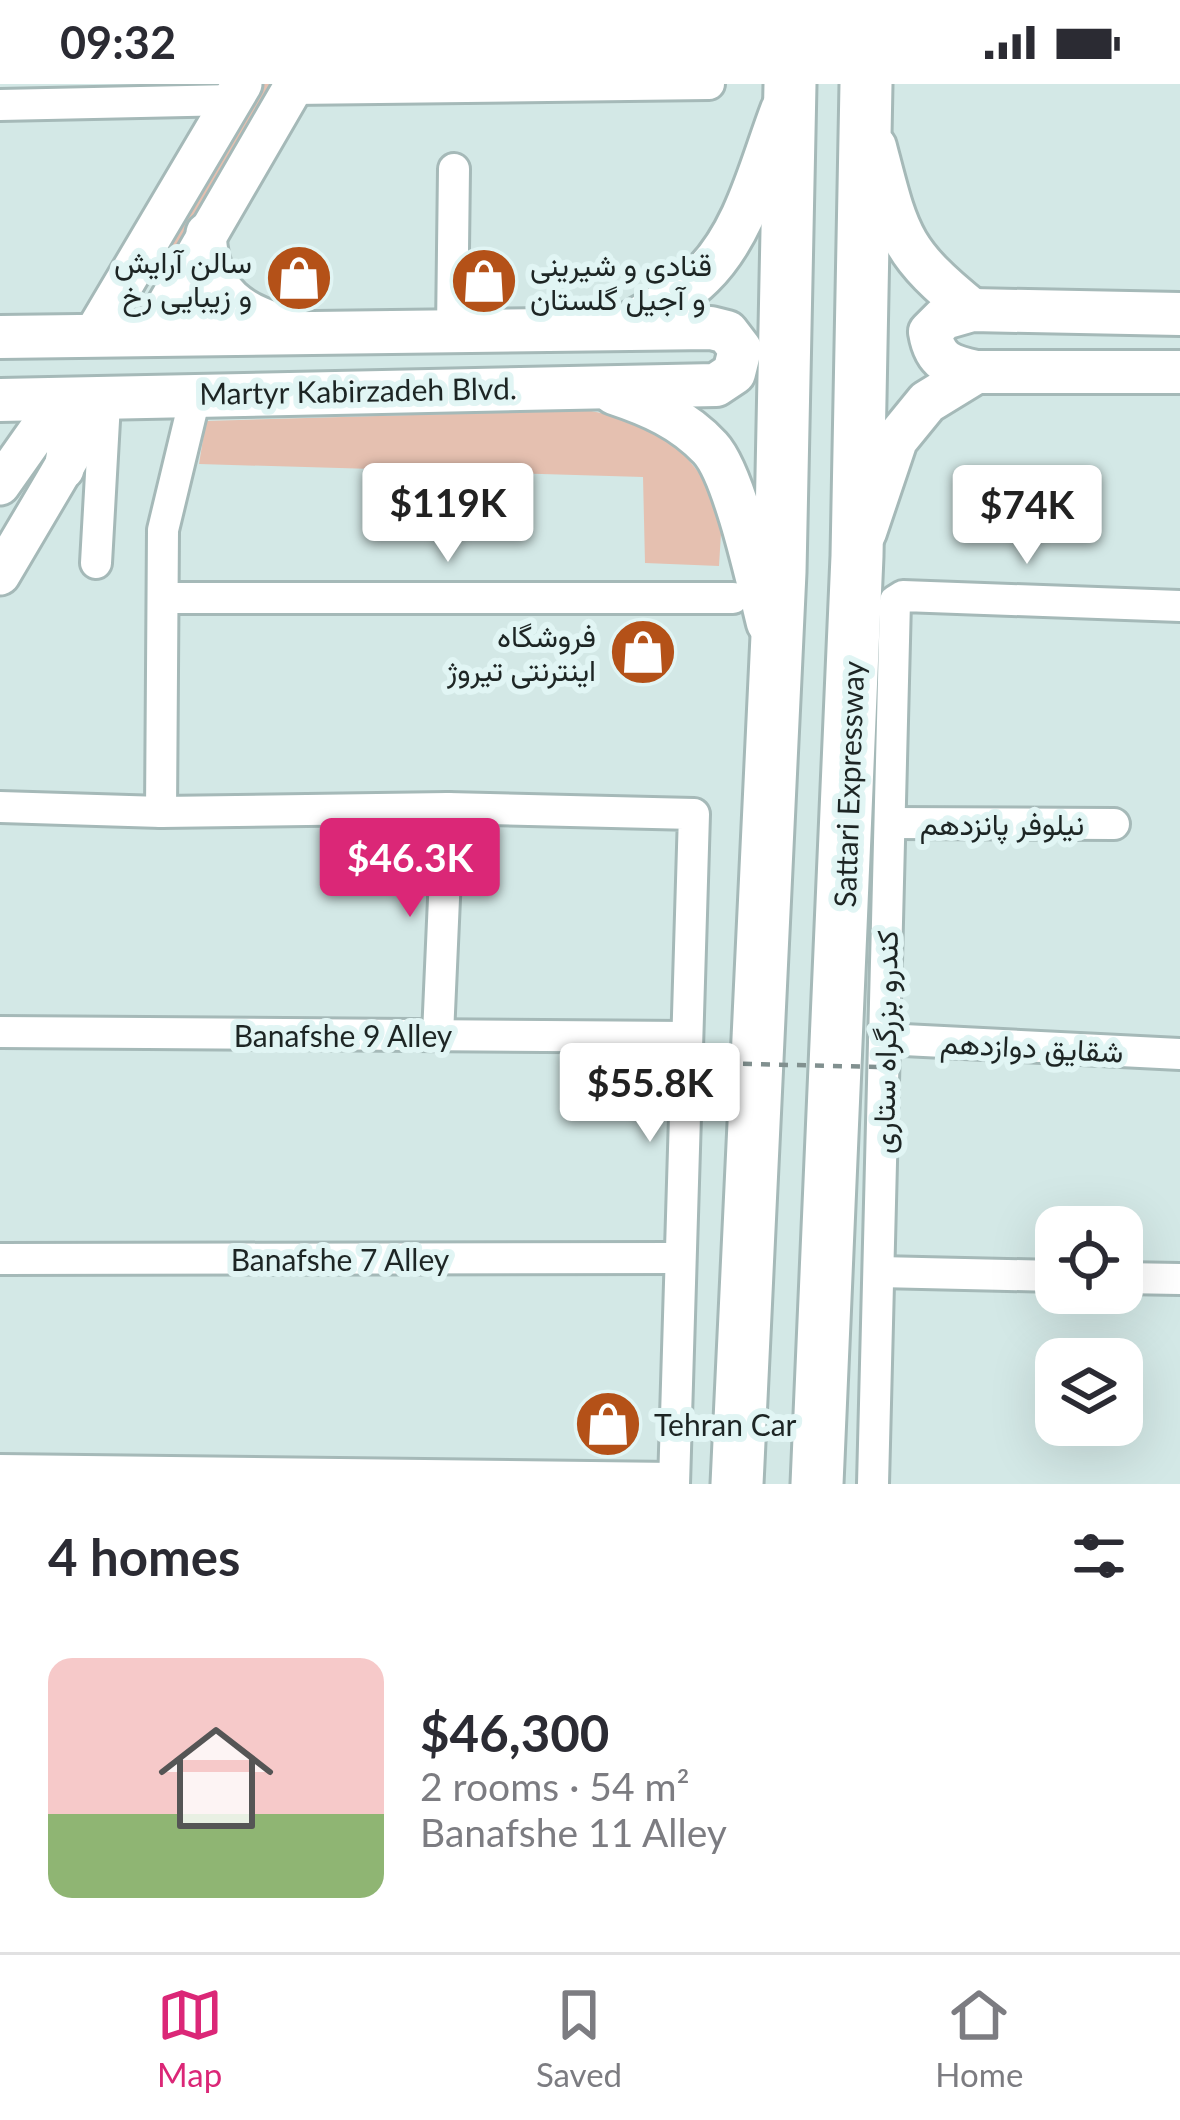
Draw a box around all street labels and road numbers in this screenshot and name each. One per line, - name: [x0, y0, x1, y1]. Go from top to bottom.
- street label: Martyr Kabirzadeh Blvd.: [199, 369, 517, 411]
- street label: Sattari Expressway: [826, 660, 870, 908]
- street label: نیلوفر پانزدهم: [920, 805, 1084, 845]
- street label: کندرو بزرگراه ستاری: [864, 930, 906, 1154]
- street label: Banafshe 9 Alley: [234, 1017, 453, 1053]
- street label: شقایق دوازدهم: [939, 1023, 1125, 1072]
- street label: Banafshe 7 Alley: [231, 1241, 450, 1277]

